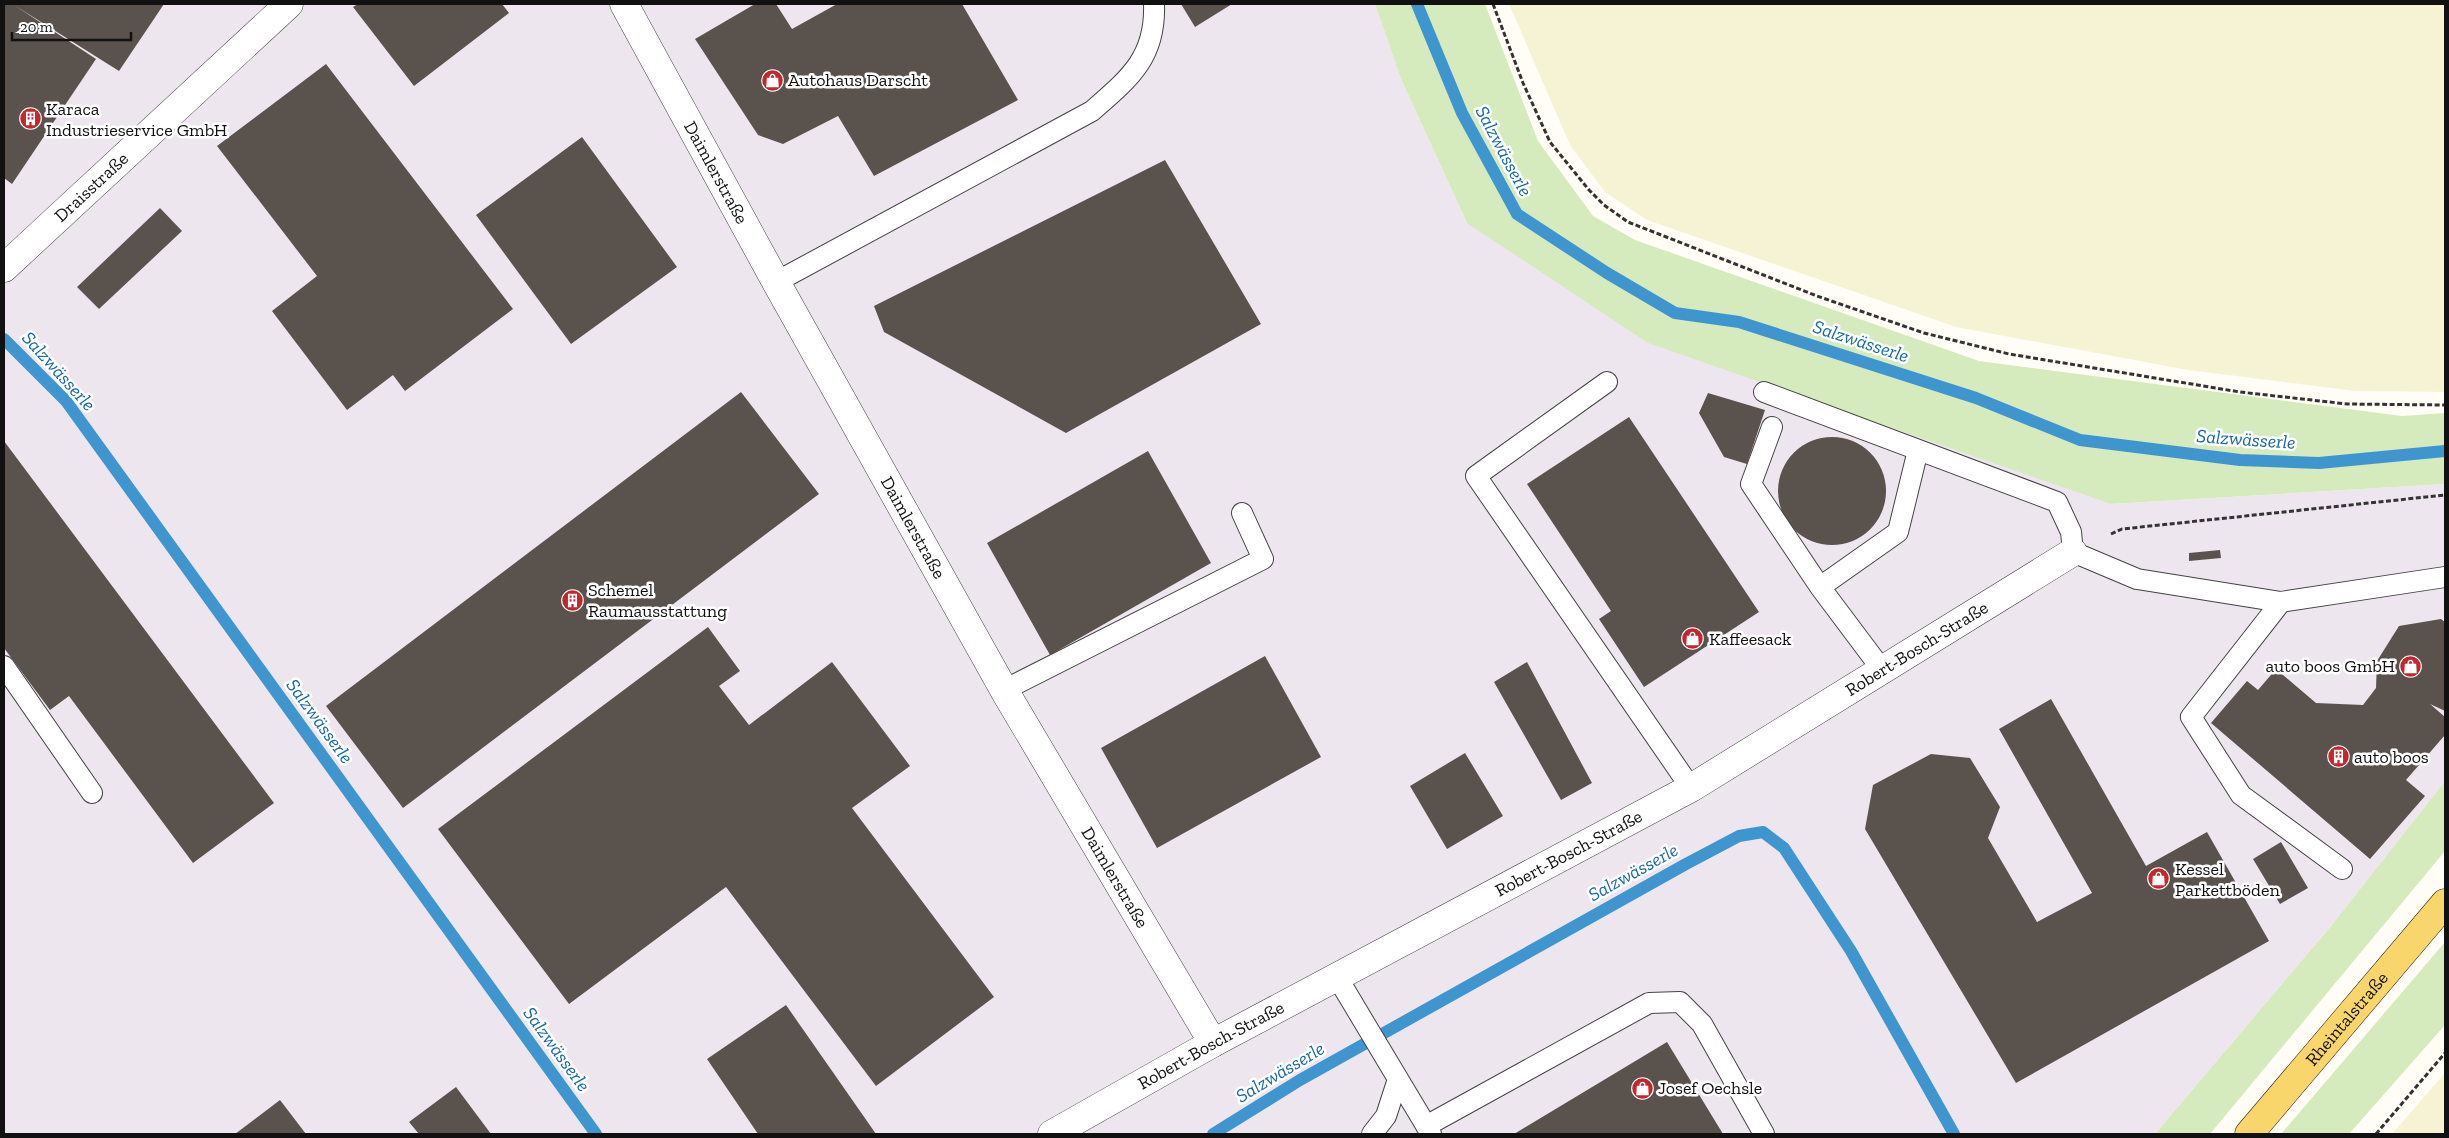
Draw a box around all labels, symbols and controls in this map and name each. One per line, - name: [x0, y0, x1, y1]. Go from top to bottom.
- scale bar: [12, 10, 131, 42]
- text: 20 m: [20, 18, 53, 36]
- shop icon: Autohaus Darscht: [760, 68, 784, 92]
- place label: Autohaus Darscht: [788, 69, 928, 91]
- place label: Karaca Industrieservice GmbH: [46, 98, 227, 141]
- water label: Salzwässerle: [1471, 102, 1537, 200]
- building icon: Karaca Industrieservice GmbH: [18, 107, 42, 131]
- street label: Daimlerstraße: [679, 117, 753, 228]
- street label: Draisstraße: [50, 147, 133, 227]
- water label: Salzwässerle: [1810, 315, 1912, 367]
- water label: Salzwässerle: [17, 326, 101, 416]
- water label: Salzwässerle: [2196, 424, 2296, 454]
- street label: Daimlerstraße: [876, 472, 951, 582]
- place label: Schemel Raumausstattung: [588, 579, 727, 622]
- building icon: Schemel Raumausstattung: [560, 588, 584, 612]
- street label: Robert-Bosch-Straße: [1841, 596, 1992, 701]
- shop icon: Kaffeesack: [1681, 627, 1705, 651]
- place label: Kaffeesack: [1709, 628, 1792, 650]
- shop icon: auto boos GmbH: [2399, 654, 2423, 678]
- place label: auto boos GmbH: [2265, 655, 2395, 677]
- water label: Salzwässerle: [282, 674, 358, 768]
- building icon: auto boos: [2326, 745, 2350, 769]
- place label: auto boos: [2354, 746, 2429, 768]
- street label: Robert-Bosch-Straße: [1491, 805, 1646, 901]
- street label: Daimlerstraße: [1076, 823, 1153, 932]
- water label: Salzwässerle: [1584, 838, 1682, 906]
- place label: Kessel Parkettböden: [2175, 858, 2280, 901]
- shop icon: Kessel Parkettböden: [2147, 867, 2171, 891]
- street label: Rheintalstraße: [2301, 967, 2393, 1070]
- street label: Robert-Bosch-Straße: [1134, 996, 1288, 1094]
- water label: Salzwässerle: [519, 1002, 595, 1096]
- water label: Salzwässerle: [1232, 1037, 1328, 1107]
- shop icon: Josef Oechsle: [1630, 1076, 1654, 1100]
- place label: Josef Oechsle: [1658, 1077, 1762, 1099]

